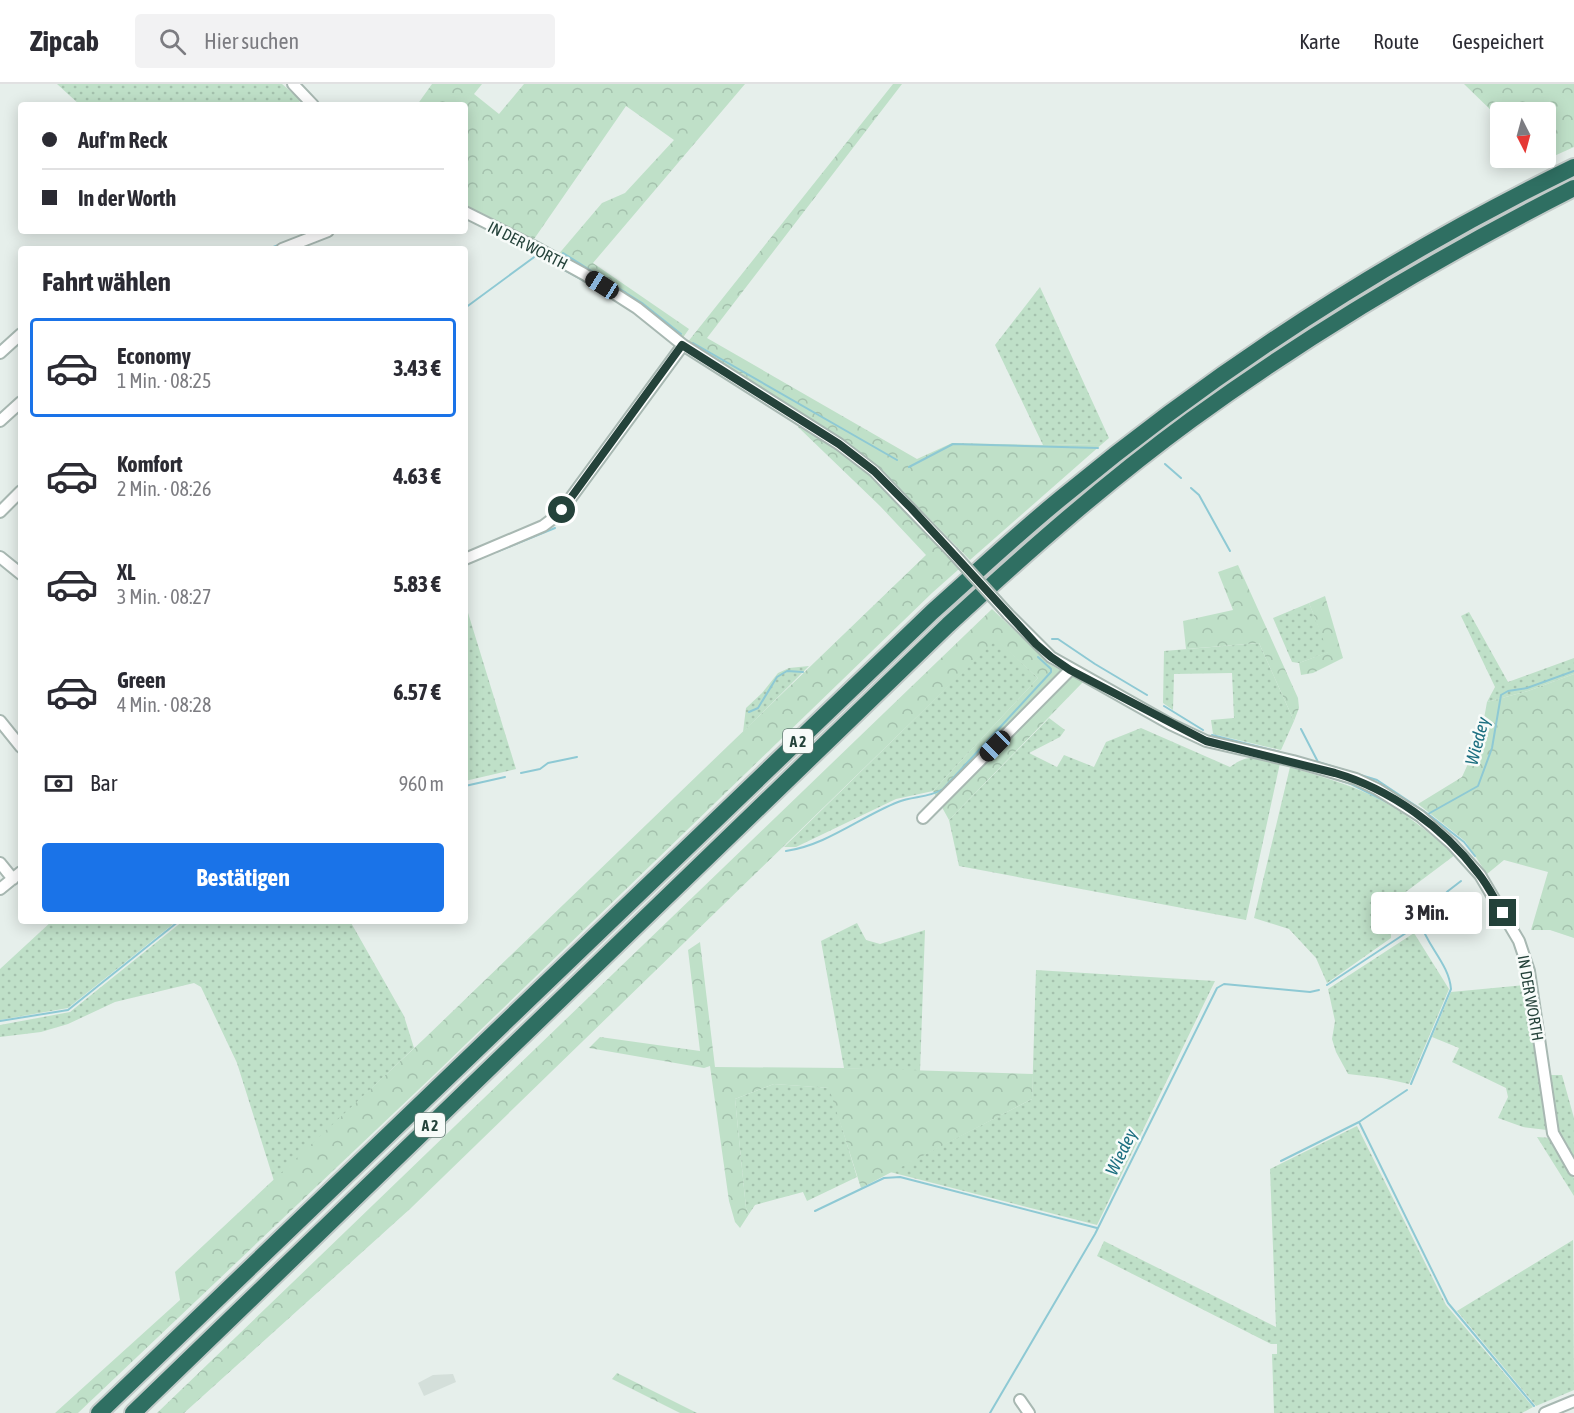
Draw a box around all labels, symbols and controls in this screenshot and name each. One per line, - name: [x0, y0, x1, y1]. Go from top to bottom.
- search box: [135, 14, 555, 68]
- text: Zipcab: [30, 25, 99, 57]
- icon: search: [156, 25, 189, 58]
- text: Hier suchen: [204, 28, 299, 54]
- text: Karte: [1299, 29, 1340, 53]
- text: Route: [1373, 29, 1419, 53]
- text: Gespeichert: [1452, 29, 1544, 53]
- north arrow: [1490, 102, 1556, 168]
- map controls: [1490, 102, 1556, 168]
- text: Auf'm Reck: [78, 127, 167, 153]
- text: In der Worth: [78, 185, 176, 211]
- street label: IN DER WORTH: [485, 217, 571, 273]
- text: Fahrt wählen: [42, 266, 171, 297]
- car: [582, 268, 622, 302]
- icon: car: [45, 341, 99, 395]
- text: Economy: [117, 343, 191, 369]
- text: 3.43 €: [393, 355, 441, 381]
- text: 1 Min. · 08:25: [117, 369, 211, 392]
- icon: car: [45, 449, 99, 503]
- text: Komfort: [117, 451, 183, 477]
- text: 4.63 €: [393, 463, 441, 489]
- text: 2 Min. · 08:26: [117, 477, 211, 500]
- route start: [548, 496, 575, 523]
- icon: car: [45, 557, 99, 611]
- text: XL: [117, 559, 135, 585]
- text: 5.83 €: [393, 571, 441, 597]
- text: 3 Min. · 08:27: [117, 585, 211, 608]
- icon: car: [45, 665, 99, 719]
- text: Green: [117, 667, 166, 693]
- text: 6.57 €: [393, 679, 441, 705]
- text: 4 Min. · 08:28: [117, 693, 211, 716]
- water label: Wiedey: [1461, 714, 1494, 767]
- car: [976, 727, 1014, 765]
- road number: A 2: [783, 729, 813, 753]
- icon: cash: [42, 767, 75, 800]
- text: Bar: [90, 770, 117, 796]
- text: 960 m: [399, 772, 444, 795]
- button: Bestätigen: [42, 843, 444, 912]
- callout: 3 Min.: [1371, 892, 1482, 934]
- route end: [1489, 899, 1516, 926]
- text: 3 Min.: [1405, 901, 1448, 924]
- street label: IN DER WORTH: [1515, 954, 1547, 1042]
- road number: A 2: [415, 1113, 445, 1137]
- water label: Wiedey: [1101, 1125, 1141, 1179]

